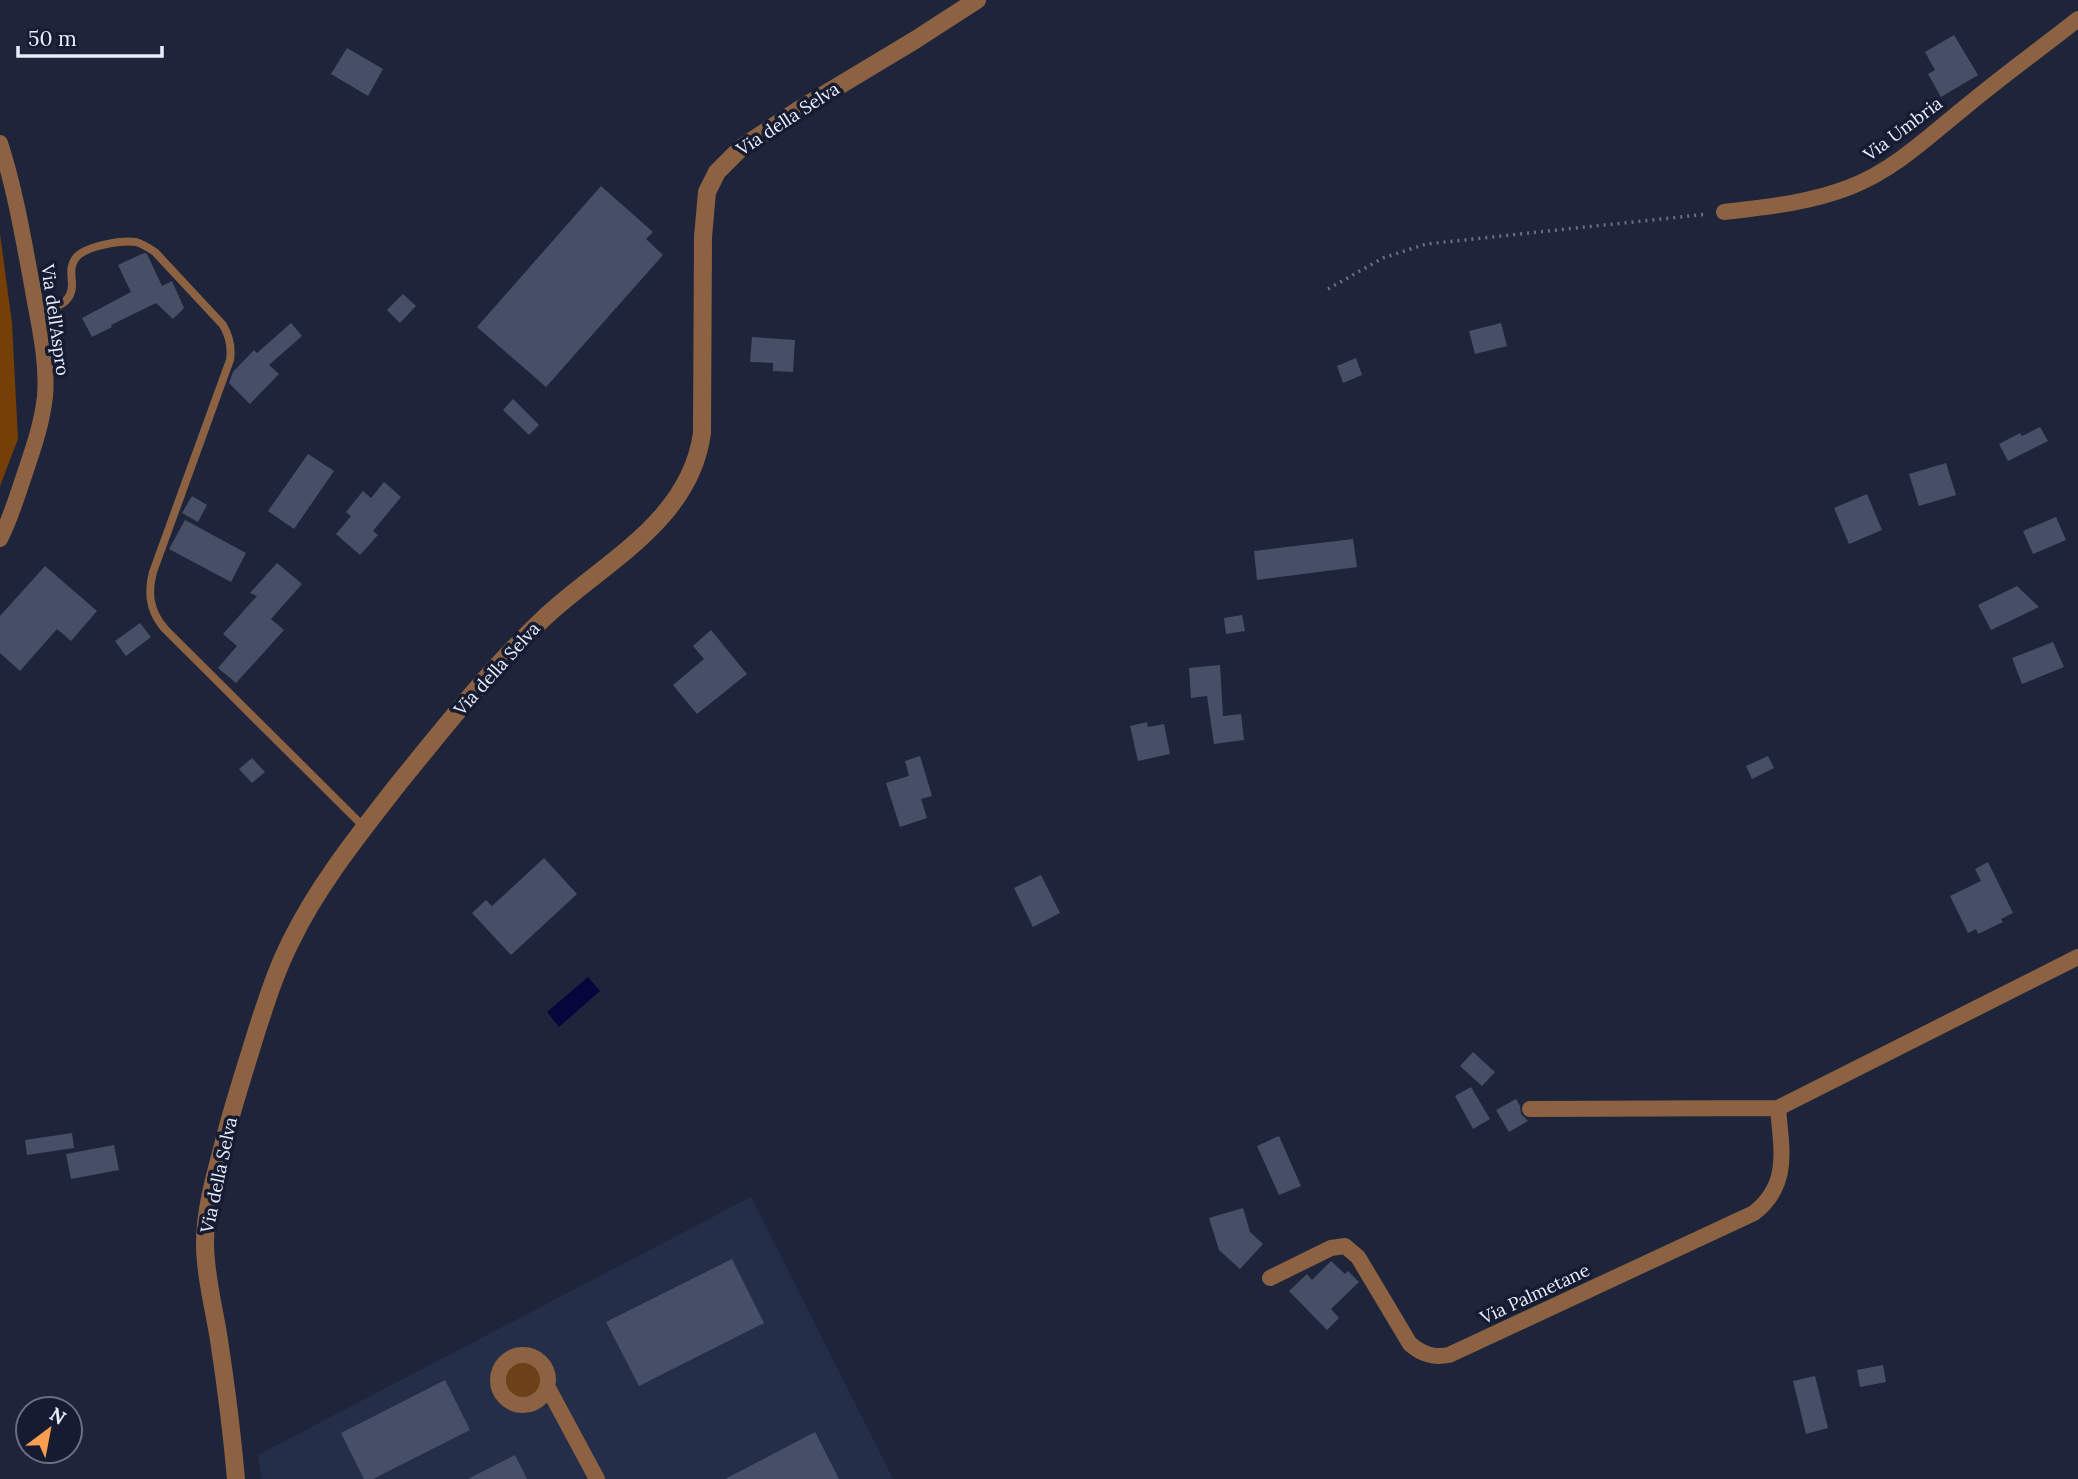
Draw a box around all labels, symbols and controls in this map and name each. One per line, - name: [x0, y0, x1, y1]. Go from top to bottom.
- scale bar: [18, 14, 161, 58]
- text: 50 m: [28, 25, 77, 52]
- street label: Via della Selva: [731, 77, 843, 161]
- street label: Via Umbria: [1858, 91, 1947, 166]
- street label: Via dell'Aspro: [36, 262, 75, 377]
- street label: Via della Selva: [448, 617, 545, 721]
- street label: Via della Selva: [195, 1115, 242, 1236]
- street label: Via Palmetane: [1475, 1258, 1593, 1329]
- north arrow: [14, 1395, 84, 1465]
- text: N: [45, 1402, 71, 1430]

